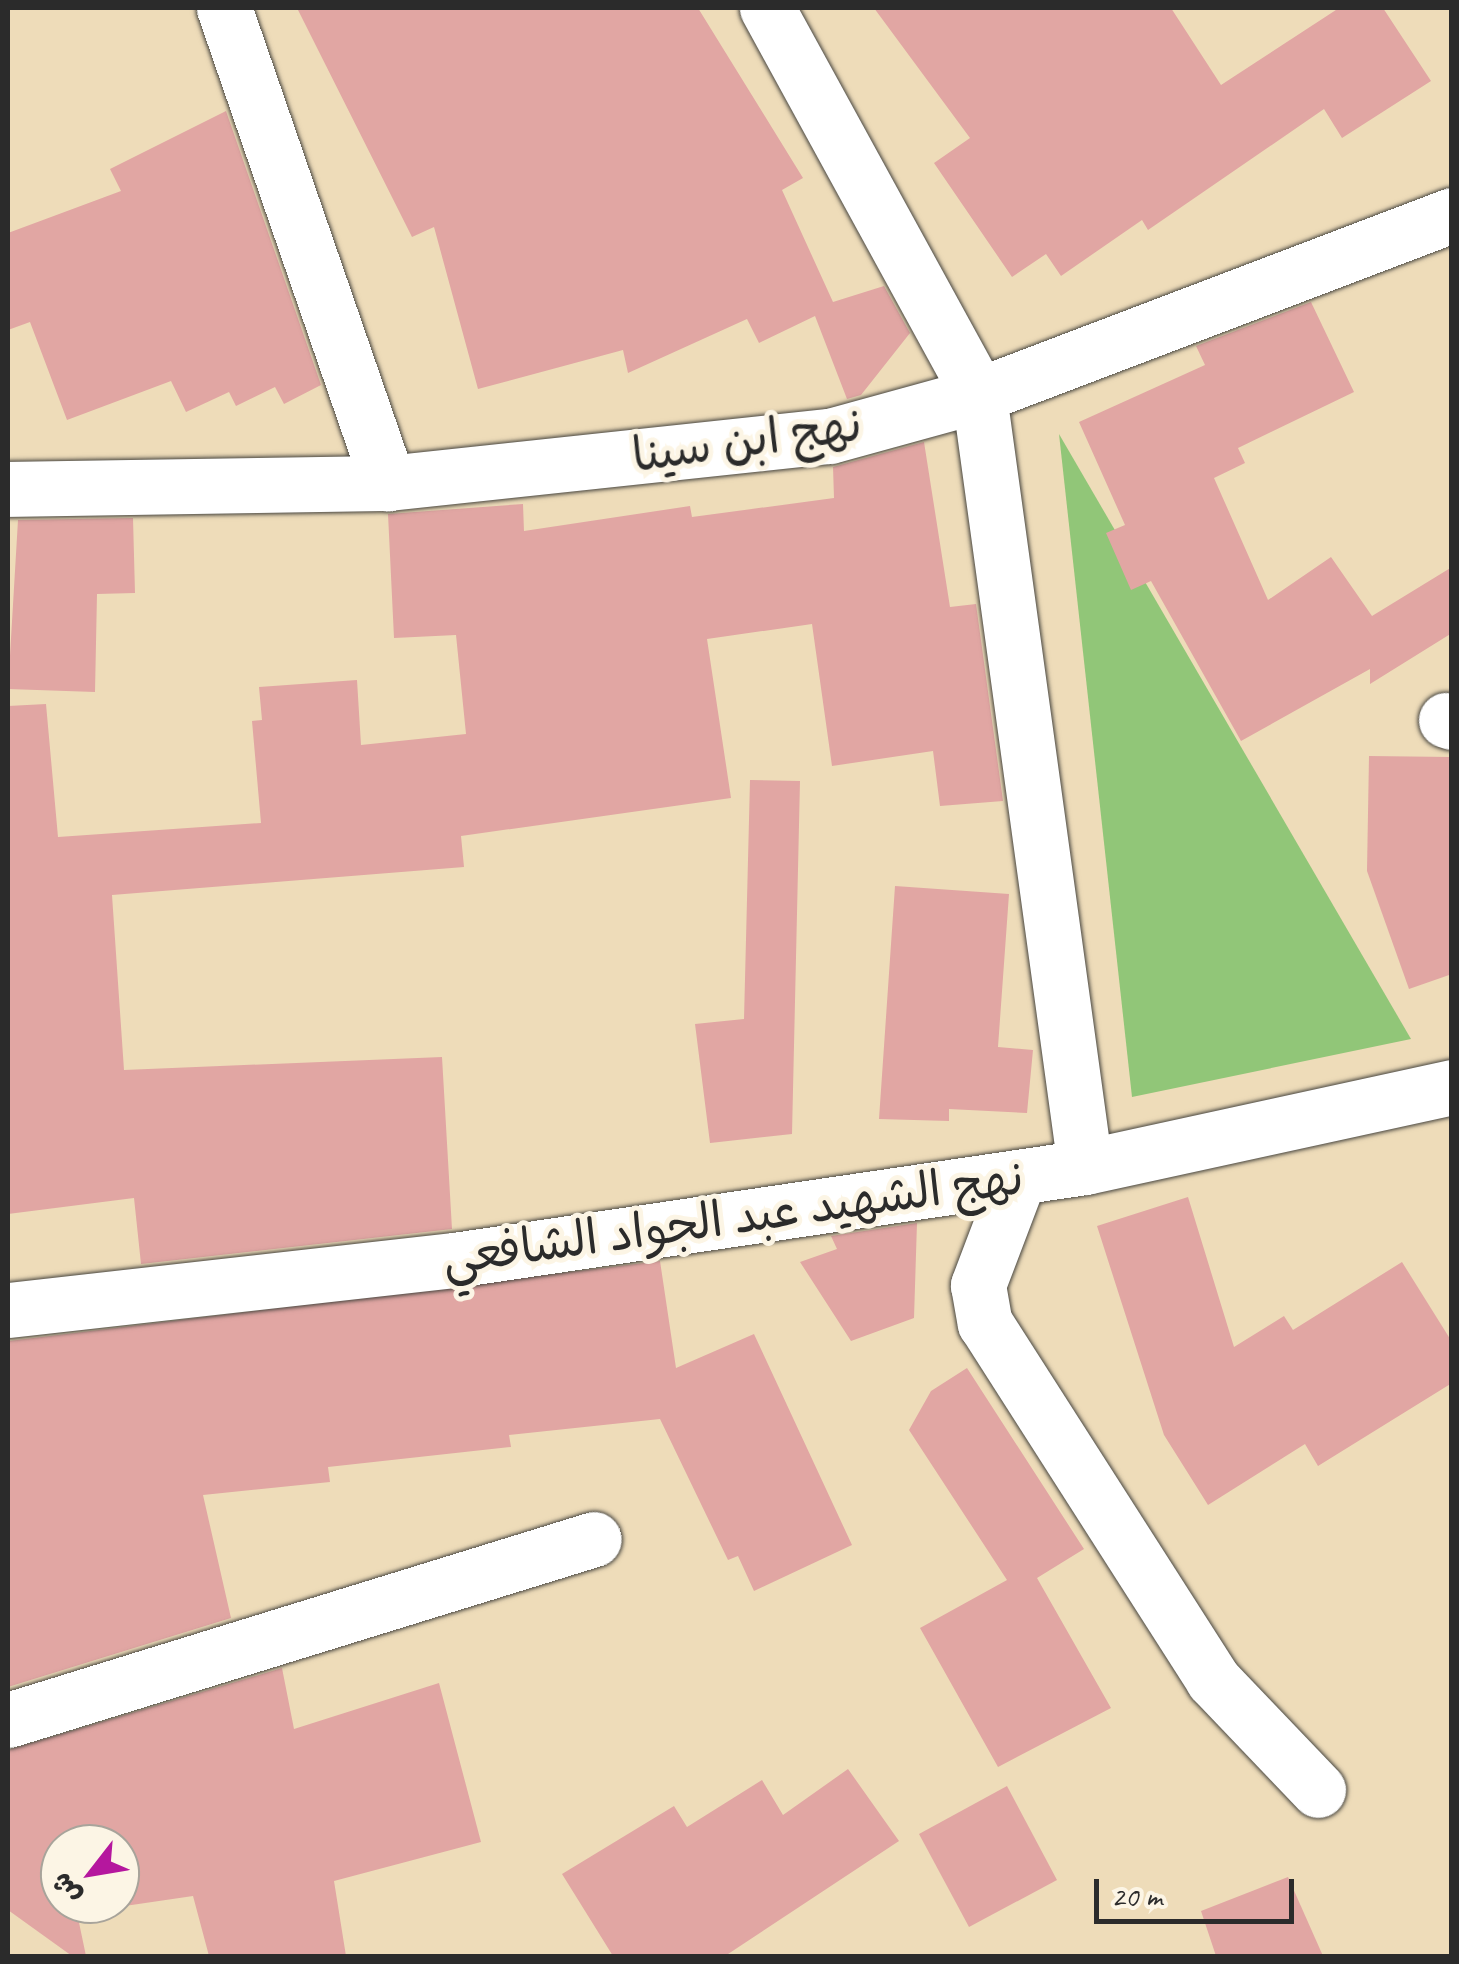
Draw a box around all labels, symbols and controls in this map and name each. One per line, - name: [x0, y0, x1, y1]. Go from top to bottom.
- street label: نهج ابن سينا: [628, 395, 866, 485]
- street label: نهج الشهيد عبد الجواد الشافعي: [439, 1149, 1027, 1287]
- north arrow: [40, 1824, 140, 1924]
- scale bar: [1099, 1859, 1299, 1921]
- text: ش: [43, 1866, 89, 1911]
- text: 20 m: [1111, 1877, 1162, 1915]

